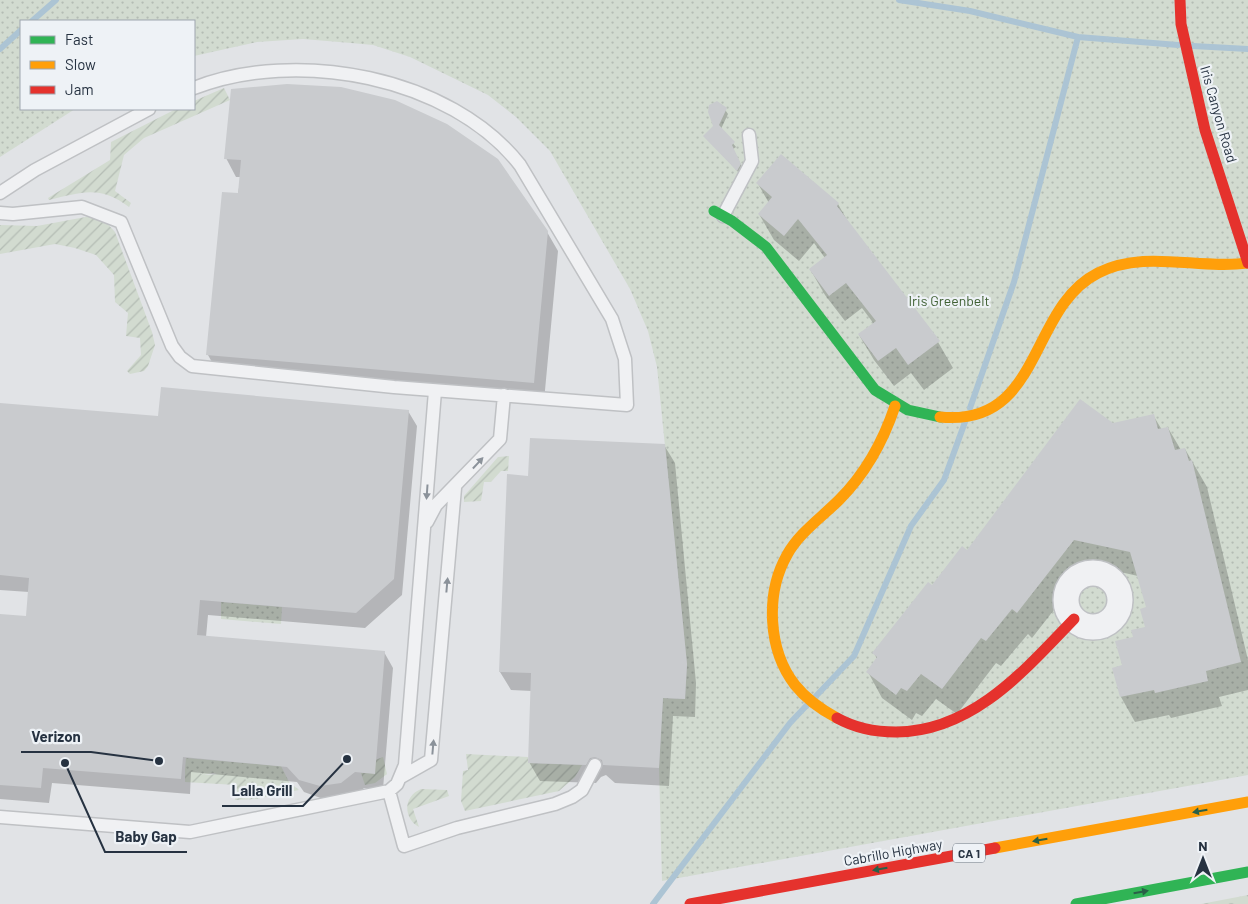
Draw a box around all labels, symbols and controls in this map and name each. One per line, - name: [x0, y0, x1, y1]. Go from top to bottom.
- legend: [20, 20, 195, 110]
- text: Fast: [65, 30, 93, 48]
- text: Slow: [65, 55, 96, 73]
- street label: Iris Canyon Road: [1197, 64, 1241, 164]
- text: Jam: [65, 80, 94, 98]
- park label: Iris Greenbelt: [908, 292, 990, 309]
- one-way arrow: [473, 456, 484, 469]
- one-way arrow: [423, 484, 431, 500]
- one-way arrow: [443, 576, 451, 592]
- callout: Verizon: [21, 722, 91, 752]
- text: Verizon: [31, 727, 81, 745]
- one-way arrow: [429, 738, 437, 754]
- callout: Lalla Grill: [222, 776, 303, 806]
- text: Lalla Grill: [232, 781, 292, 799]
- one-way arrow: [1192, 807, 1208, 815]
- callout: Baby Gap: [105, 822, 187, 852]
- text: Baby Gap: [115, 827, 177, 845]
- north arrow: [1178, 834, 1228, 884]
- street label: Cabrillo Highway: [842, 835, 944, 869]
- one-way arrow: [1033, 836, 1048, 844]
- text: N: [1198, 837, 1208, 854]
- road number: CA 1: [953, 844, 985, 862]
- one-way arrow: [872, 866, 888, 874]
- one-way arrow: [1133, 888, 1148, 896]

